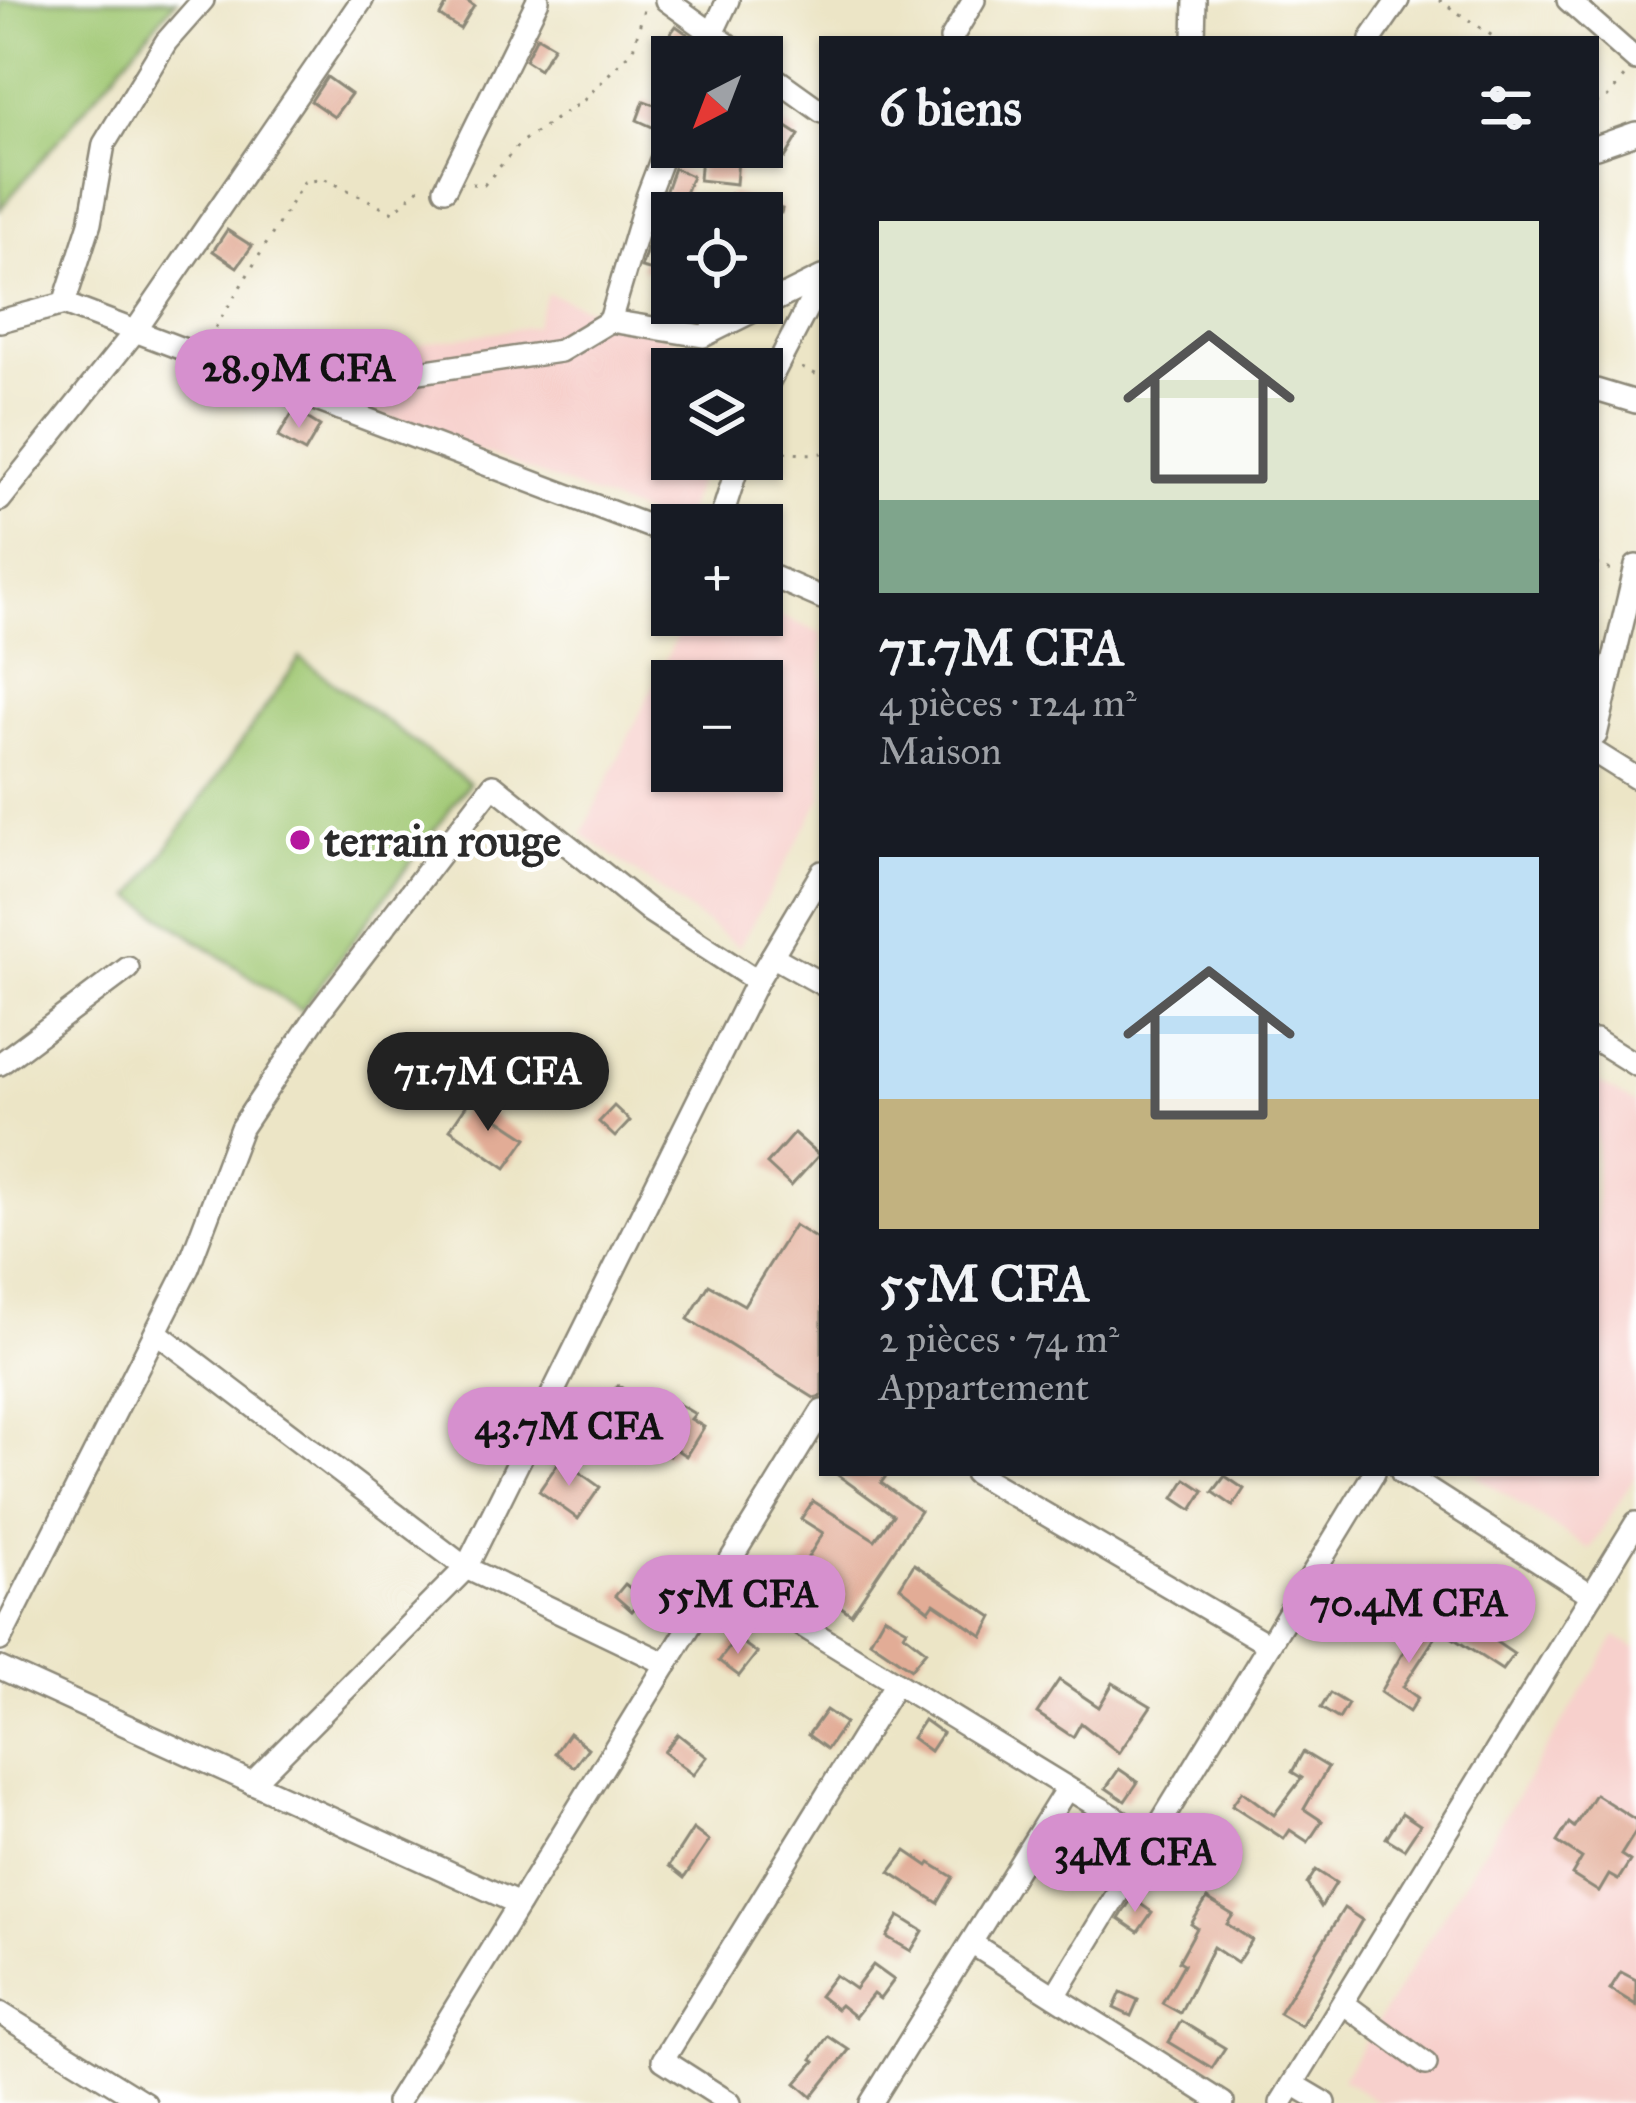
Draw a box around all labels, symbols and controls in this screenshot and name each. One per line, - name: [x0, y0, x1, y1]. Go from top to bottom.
- north arrow: [651, 36, 783, 168]
- map controls: [651, 36, 783, 792]
- icon: filters: [1473, 75, 1539, 141]
- text: 6 biens: [879, 77, 1022, 139]
- button: locate: [651, 192, 783, 324]
- icon: home: [1101, 299, 1317, 515]
- pin: 28.9M CFA: [162, 329, 436, 431]
- text: 28.9M CFA: [202, 344, 396, 392]
- button: layers: [651, 348, 783, 480]
- button: +: [651, 504, 783, 636]
- text: 71.7M CFA: [879, 617, 1125, 679]
- button: −: [651, 660, 783, 792]
- text: 4 pièces · 124 m²: [879, 679, 1137, 727]
- text: Maison: [879, 727, 1002, 775]
- place label: terrain rouge: [324, 813, 561, 868]
- marker: terrain rouge: [287, 827, 313, 853]
- icon: home: [1101, 935, 1317, 1151]
- pin: 71.7M CFA: [351, 1032, 625, 1134]
- text: 71.7M CFA: [394, 1047, 582, 1095]
- text: 55M CFA: [879, 1253, 1090, 1315]
- text: 2 pièces · 74 m²: [879, 1315, 1119, 1363]
- text: Appartement: [879, 1363, 1089, 1411]
- pin: 43.7M CFA: [432, 1387, 706, 1489]
- text: 43.7M CFA: [475, 1402, 663, 1450]
- pin: 55M CFA: [627, 1555, 849, 1657]
- pin: 70.4M CFA: [1272, 1564, 1546, 1666]
- text: 55M CFA: [657, 1570, 819, 1618]
- text: 70.4M CFA: [1310, 1579, 1508, 1627]
- pin: 34M CFA: [1024, 1813, 1246, 1915]
- text: 34M CFA: [1054, 1828, 1216, 1876]

